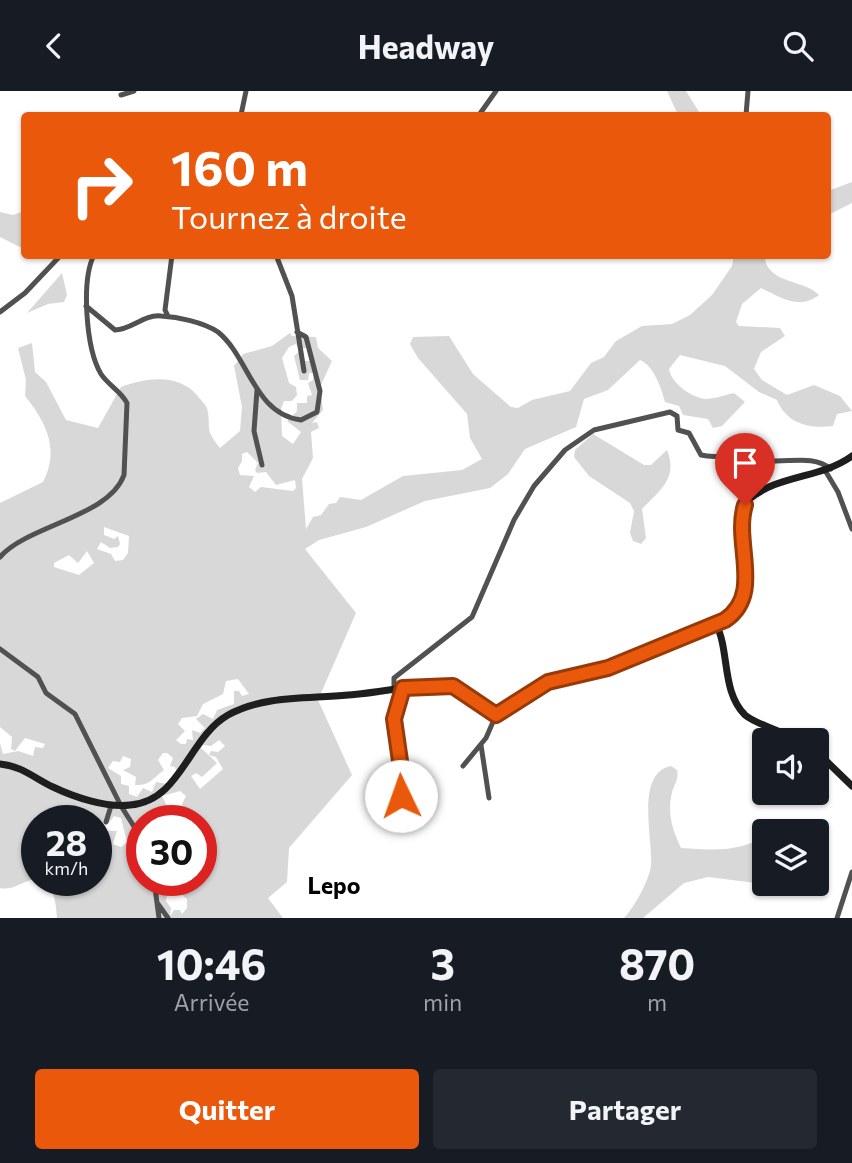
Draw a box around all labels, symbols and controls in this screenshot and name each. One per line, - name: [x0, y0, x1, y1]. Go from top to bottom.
- text: Headway: [358, 26, 494, 66]
- icon: back: [35, 27, 73, 65]
- icon: search: [779, 27, 817, 65]
- text: 160 m: [171, 136, 308, 196]
- icon: right: [56, 140, 147, 231]
- text: Tournez à droite: [171, 196, 407, 236]
- pin: [715, 433, 775, 505]
- icon: arrive: [726, 444, 764, 482]
- map controls: [752, 728, 829, 896]
- button: sound: [752, 728, 829, 805]
- position arrow: [364, 759, 438, 833]
- speed limit sign: 30: [126, 805, 217, 896]
- button: layers: [752, 819, 829, 896]
- text: 28: [46, 820, 87, 863]
- text: km/h: [45, 857, 88, 879]
- district label: Lepo: [308, 871, 360, 899]
- text: 10:46: [157, 937, 266, 989]
- text: 3: [430, 937, 455, 989]
- text: 870: [619, 937, 695, 989]
- text: Arrivée: [174, 988, 249, 1016]
- text: min: [423, 988, 462, 1016]
- text: m: [647, 988, 667, 1016]
- button: Quitter: [35, 1069, 419, 1149]
- button: Partager: [433, 1069, 817, 1149]

